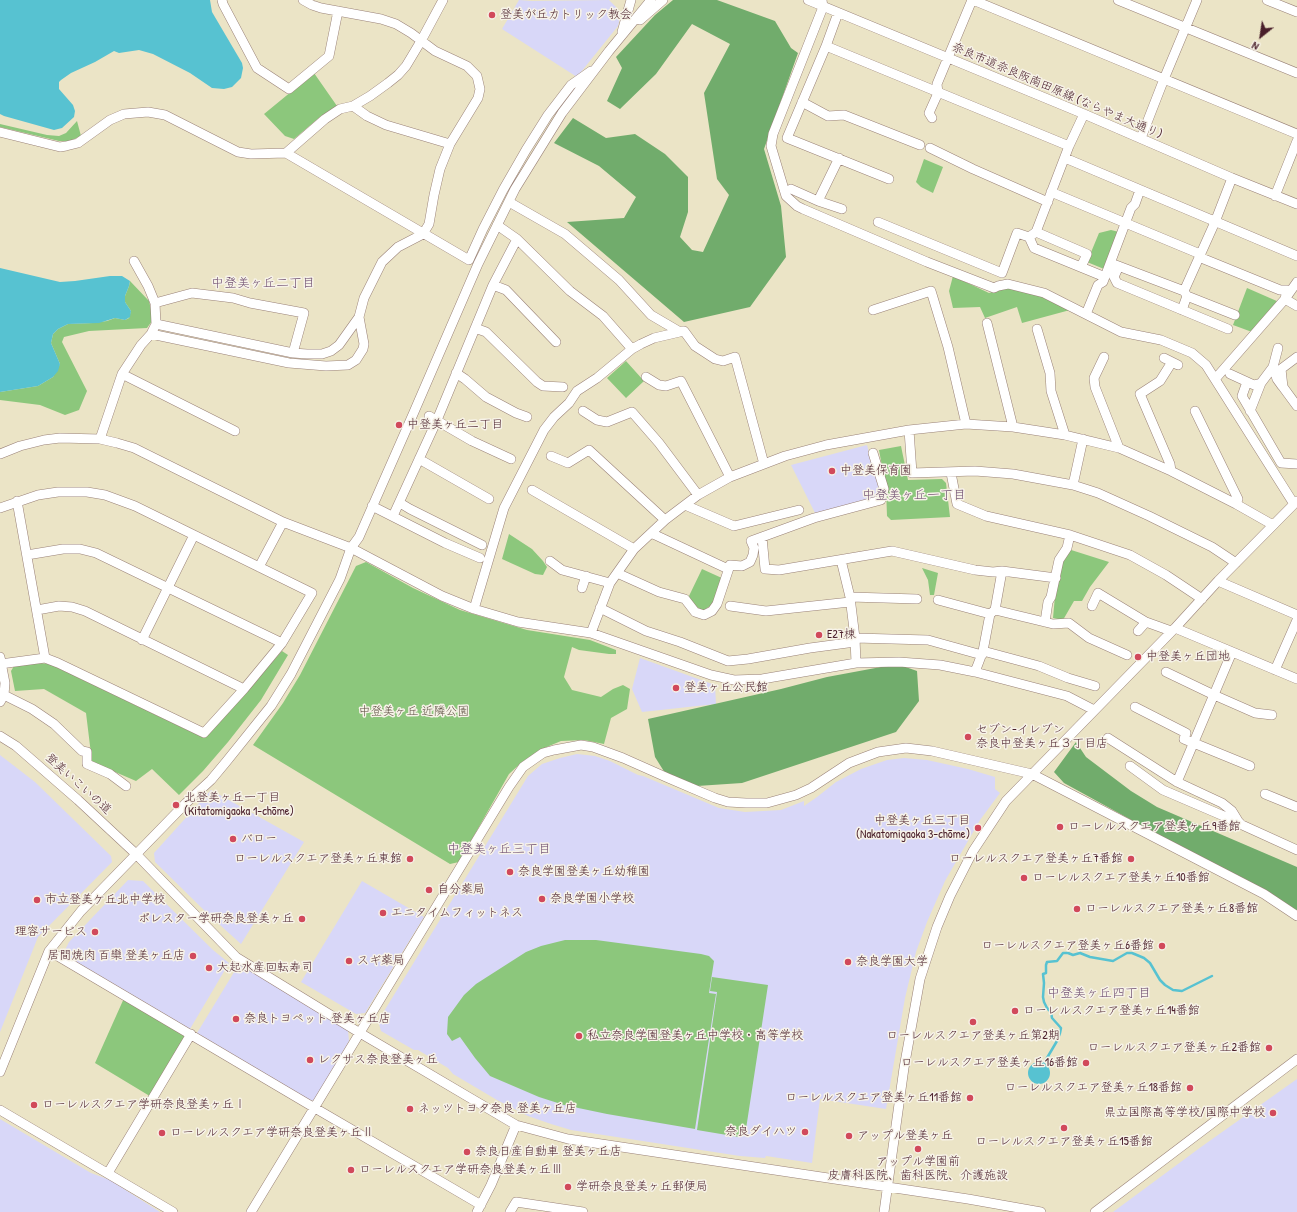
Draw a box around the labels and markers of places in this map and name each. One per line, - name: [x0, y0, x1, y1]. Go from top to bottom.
- place label: 登美が丘カトリック教会: [500, 8, 632, 22]
- marker: 登美が丘カトリック教会: [487, 10, 497, 20]
- place label: 中登美ヶ丘二丁目: [407, 418, 503, 432]
- marker: 中登美ヶ丘二丁目: [394, 420, 404, 430]
- place label: 中登美保育園: [840, 464, 912, 478]
- marker: 中登美保育園: [827, 466, 837, 476]
- place label: E27棟: [827, 628, 856, 642]
- marker: E27棟: [814, 630, 824, 640]
- place label: 中登美ヶ丘団地: [1146, 650, 1230, 664]
- marker: 中登美ヶ丘団地: [1133, 652, 1143, 662]
- place label: 登美ヶ丘公民館: [684, 681, 768, 695]
- marker: 登美ヶ丘公民館: [671, 683, 681, 693]
- place label: セブン-イレブン 奈良中登美ヶ丘３丁目店: [976, 723, 1108, 751]
- marker: セブン-イレブン 奈良中登美ヶ丘３丁目店: [963, 732, 973, 742]
- place label: 北登美ヶ丘一丁目 (Kitatomigaoka 1-chōme): [184, 791, 294, 819]
- marker: 北登美ヶ丘一丁目 (Kitatomigaoka 1-chōme): [171, 800, 181, 810]
- place label: 中登美ヶ丘三丁目 (Nakatomigaoka 3-chōme): [856, 814, 970, 842]
- place label: ローレルスクエア登美ヶ丘9番館: [1068, 820, 1240, 834]
- marker: ローレルスクエア登美ヶ丘9番館: [1055, 822, 1065, 832]
- marker: 中登美ヶ丘三丁目 (Nakatomigaoka 3-chōme): [973, 823, 983, 833]
- place label: バロー: [241, 832, 277, 846]
- marker: バロー: [228, 834, 238, 844]
- place label: ローレルスクエア登美ヶ丘東館: [234, 852, 402, 866]
- place label: ローレルスクエア登美ヶ丘7番館: [949, 852, 1123, 866]
- marker: ローレルスクエア登美ヶ丘東館: [405, 854, 415, 864]
- marker: ローレルスクエア登美ヶ丘7番館: [1126, 854, 1136, 864]
- place label: 奈良学園登美ヶ丘幼稚園: [518, 865, 650, 879]
- marker: 奈良学園登美ヶ丘幼稚園: [505, 867, 515, 877]
- place label: ローレルスクエア登美ヶ丘10番館: [1032, 871, 1210, 885]
- marker: ローレルスクエア登美ヶ丘10番館: [1019, 873, 1029, 883]
- place label: 自分薬局: [437, 883, 485, 897]
- marker: 自分薬局: [424, 885, 434, 895]
- place label: 奈良学園小学校: [550, 892, 634, 906]
- place label: 市立登美ケ丘北中学校: [45, 893, 165, 907]
- marker: 奈良学園小学校: [537, 894, 547, 904]
- marker: 市立登美ケ丘北中学校: [32, 895, 42, 905]
- place label: ローレルスクエア登美ヶ丘8番館: [1085, 902, 1258, 916]
- marker: ローレルスクエア登美ヶ丘8番館: [1072, 904, 1082, 914]
- place label: エニタイムフィットネス: [391, 906, 523, 920]
- marker: エニタイムフィットネス: [378, 908, 388, 918]
- place label: ポレスター学研奈良登美ヶ丘: [138, 912, 294, 926]
- marker: ポレスター学研奈良登美ヶ丘: [297, 914, 307, 924]
- place label: 理容サービス: [15, 925, 87, 939]
- marker: 理容サービス: [90, 927, 100, 937]
- place label: ローレルスクエア登美ヶ丘6番館: [981, 939, 1154, 953]
- marker: ローレルスクエア登美ヶ丘6番館: [1157, 941, 1167, 951]
- place label: 居間焼肉 百欒 登美ヶ丘店: [47, 949, 185, 963]
- marker: 居間焼肉 百欒 登美ヶ丘店: [188, 951, 198, 961]
- place label: スギ薬局: [357, 954, 405, 968]
- place label: 奈良学園大学: [856, 955, 928, 969]
- marker: スギ薬局: [344, 956, 354, 966]
- marker: 奈良学園大学: [843, 957, 853, 967]
- place label: 大起水産回転寿司: [217, 961, 313, 975]
- marker: 大起水産回転寿司: [204, 963, 214, 973]
- place label: ローレルスクエア登美ヶ丘14番館: [1023, 1004, 1200, 1018]
- marker: ローレルスクエア登美ヶ丘14番館: [1010, 1006, 1020, 1016]
- place label: 奈良トヨペット 登美ヶ丘店: [244, 1012, 391, 1026]
- marker: 奈良トヨペット 登美ヶ丘店: [231, 1014, 241, 1024]
- marker: ローレルスクエア登美ヶ丘第2期: [968, 1017, 978, 1027]
- place label: 私立奈良学園登美ヶ丘中学校・高等学校: [587, 1029, 803, 1043]
- place label: ローレルスクエア登美ヶ丘第2期: [886, 1029, 1060, 1043]
- marker: 私立奈良学園登美ヶ丘中学校・高等学校: [574, 1031, 584, 1041]
- place label: ローレルスクエア登美ヶ丘2番館: [1087, 1041, 1261, 1055]
- marker: ローレルスクエア登美ヶ丘2番館: [1264, 1043, 1274, 1053]
- place label: レクサス奈良登美ヶ丘: [318, 1053, 438, 1067]
- marker: レクサス奈良登美ヶ丘: [305, 1055, 315, 1065]
- place label: ローレルスクエア登美ヶ丘16番館: [901, 1056, 1078, 1070]
- marker: ローレルスクエア登美ヶ丘16番館: [1081, 1058, 1091, 1068]
- place label: ローレルスクエア登美ヶ丘18番館: [1004, 1081, 1182, 1095]
- marker: ローレルスクエア登美ヶ丘18番館: [1185, 1083, 1195, 1093]
- place label: ローレルスクエア登美ヶ丘11番館: [785, 1091, 962, 1105]
- marker: ローレルスクエア登美ヶ丘11番館: [965, 1093, 975, 1103]
- place label: ローレルスクエア学研奈良登美ヶ丘Ⅰ: [42, 1098, 246, 1112]
- marker: ローレルスクエア学研奈良登美ヶ丘Ⅰ: [29, 1100, 39, 1110]
- place label: ネッツトヨタ奈良 登美ヶ丘店: [418, 1102, 577, 1116]
- marker: ネッツトヨタ奈良 登美ヶ丘店: [405, 1104, 415, 1114]
- place label: 県立国際高等学校/国際中学校: [1104, 1106, 1265, 1120]
- marker: 県立国際高等学校/国際中学校: [1268, 1108, 1278, 1118]
- marker: ローレルスクエア登美ヶ丘15番館: [1059, 1123, 1069, 1133]
- place label: 奈良ダイハツ: [725, 1125, 797, 1139]
- place label: ローレルスクエア学研奈良登美ヶ丘Ⅱ: [170, 1126, 374, 1140]
- marker: 奈良ダイハツ: [800, 1127, 810, 1137]
- marker: ローレルスクエア学研奈良登美ヶ丘Ⅱ: [157, 1128, 167, 1138]
- place label: アップル登美ヶ丘: [857, 1129, 953, 1143]
- marker: アップル登美ヶ丘: [844, 1131, 854, 1141]
- place label: ローレルスクエア登美ヶ丘15番館: [975, 1135, 1153, 1149]
- marker: アップル学園前 皮膚科医院、歯科医院、介護施設: [913, 1144, 923, 1154]
- place label: 奈良日産自動車 登美ヶ丘店: [475, 1145, 622, 1159]
- marker: 奈良日産自動車 登美ヶ丘店: [462, 1147, 472, 1157]
- place label: アップル学園前 皮膚科医院、歯科医院、介護施設: [828, 1155, 1008, 1183]
- place label: ローレルスクエア学研奈良登美ヶ丘Ⅲ: [359, 1163, 563, 1177]
- marker: ローレルスクエア学研奈良登美ヶ丘Ⅲ: [346, 1165, 356, 1175]
- place label: 学研奈良登美ヶ丘郵便局: [576, 1180, 708, 1194]
- marker: 学研奈良登美ヶ丘郵便局: [563, 1182, 573, 1192]

